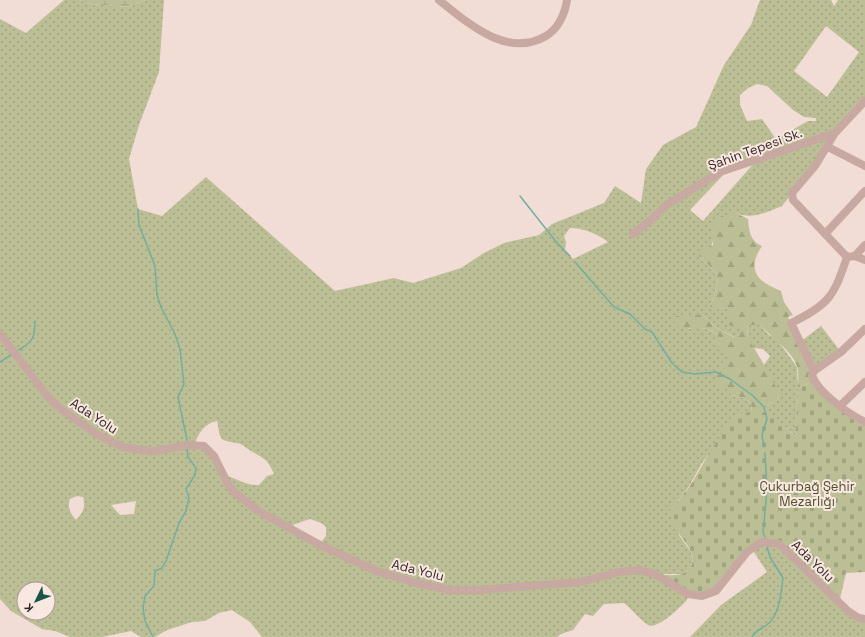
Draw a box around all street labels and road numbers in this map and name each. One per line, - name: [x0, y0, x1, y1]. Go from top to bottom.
- street label: Şahin Tepesi Sk.: [705, 124, 805, 174]
- street label: Ada Yolu: [67, 394, 121, 438]
- street label: Ada Yolu: [788, 536, 838, 586]
- street label: Ada Yolu: [390, 555, 446, 585]

